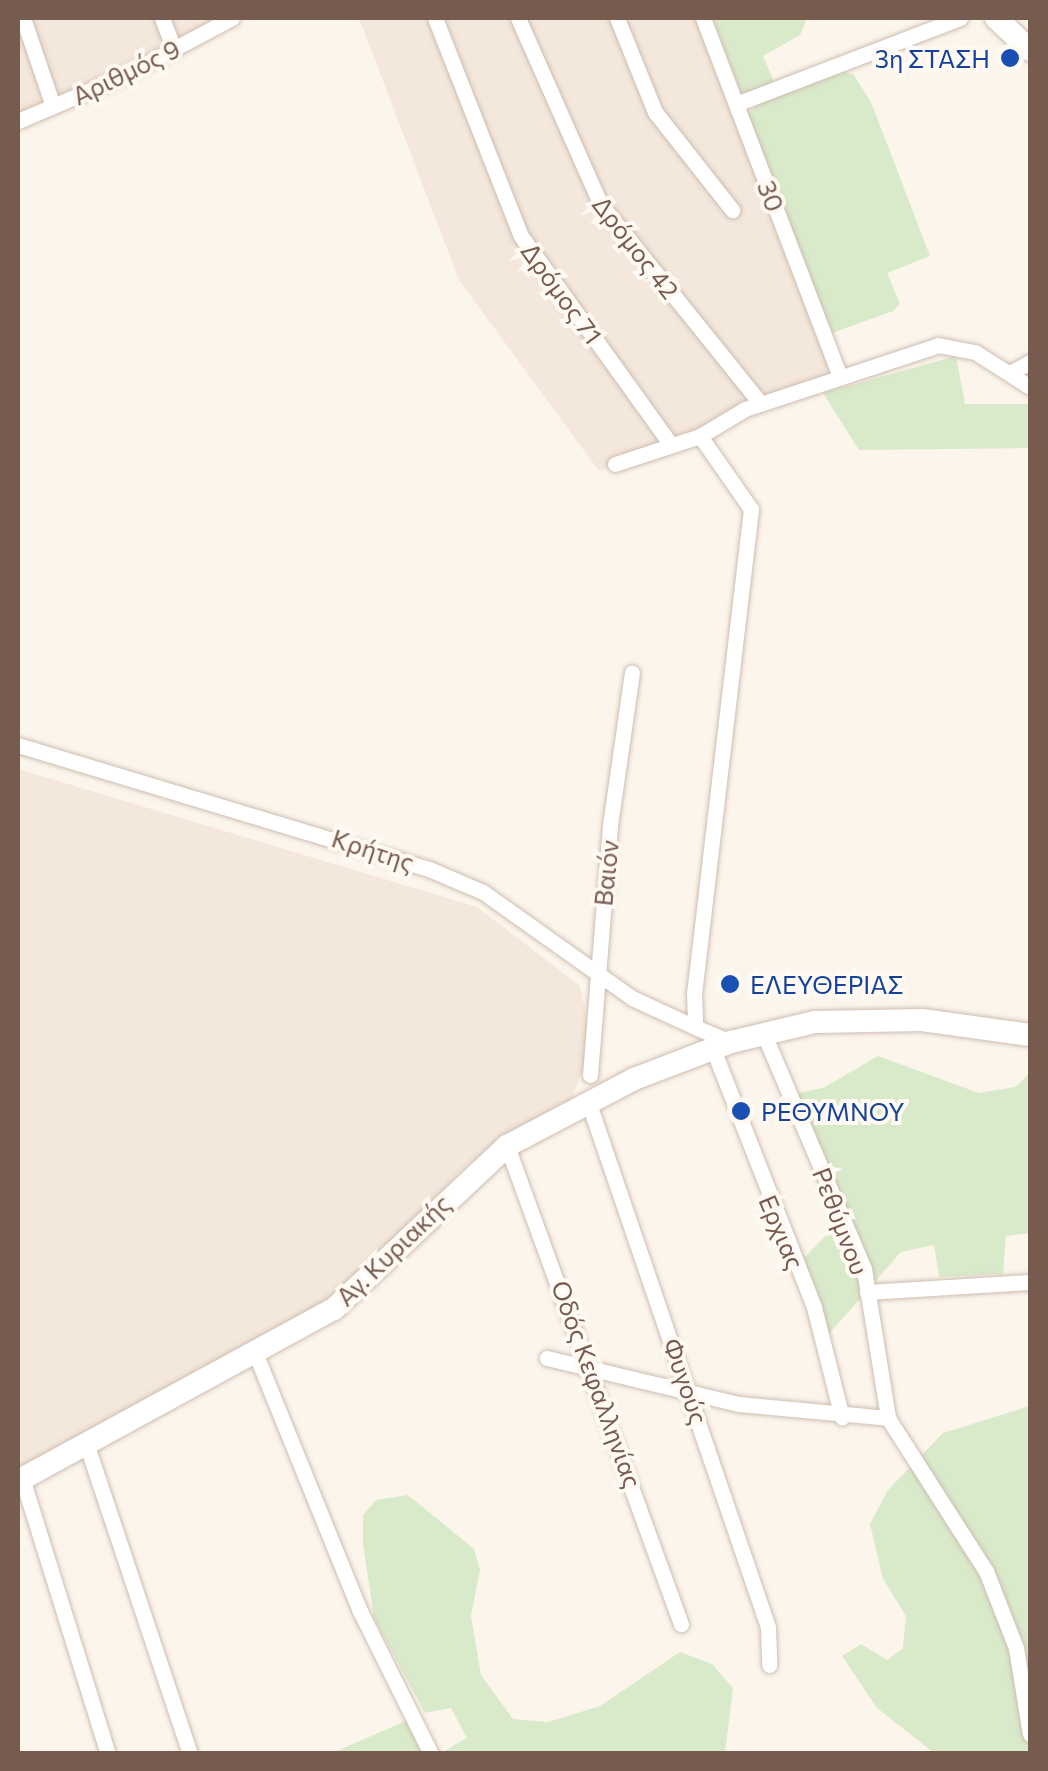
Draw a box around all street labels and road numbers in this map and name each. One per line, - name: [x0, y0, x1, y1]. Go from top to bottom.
- street label: Αριθμός 9: [67, 33, 185, 111]
- street label: 30: [752, 176, 790, 216]
- street label: Δρόμος 42: [586, 189, 686, 305]
- street label: Δρόμος 71: [515, 236, 609, 350]
- street label: Κρήτης: [328, 823, 418, 877]
- street label: Βαιόν: [588, 839, 624, 907]
- street label: Ρεθύμνου: [807, 1163, 875, 1279]
- street label: Αγ. Κυριακής: [330, 1188, 456, 1312]
- street label: Ερχιας: [753, 1190, 811, 1274]
- street label: Οδός Κεφαλληνίας: [546, 1276, 648, 1492]
- street label: Φυγούς: [657, 1334, 715, 1428]

